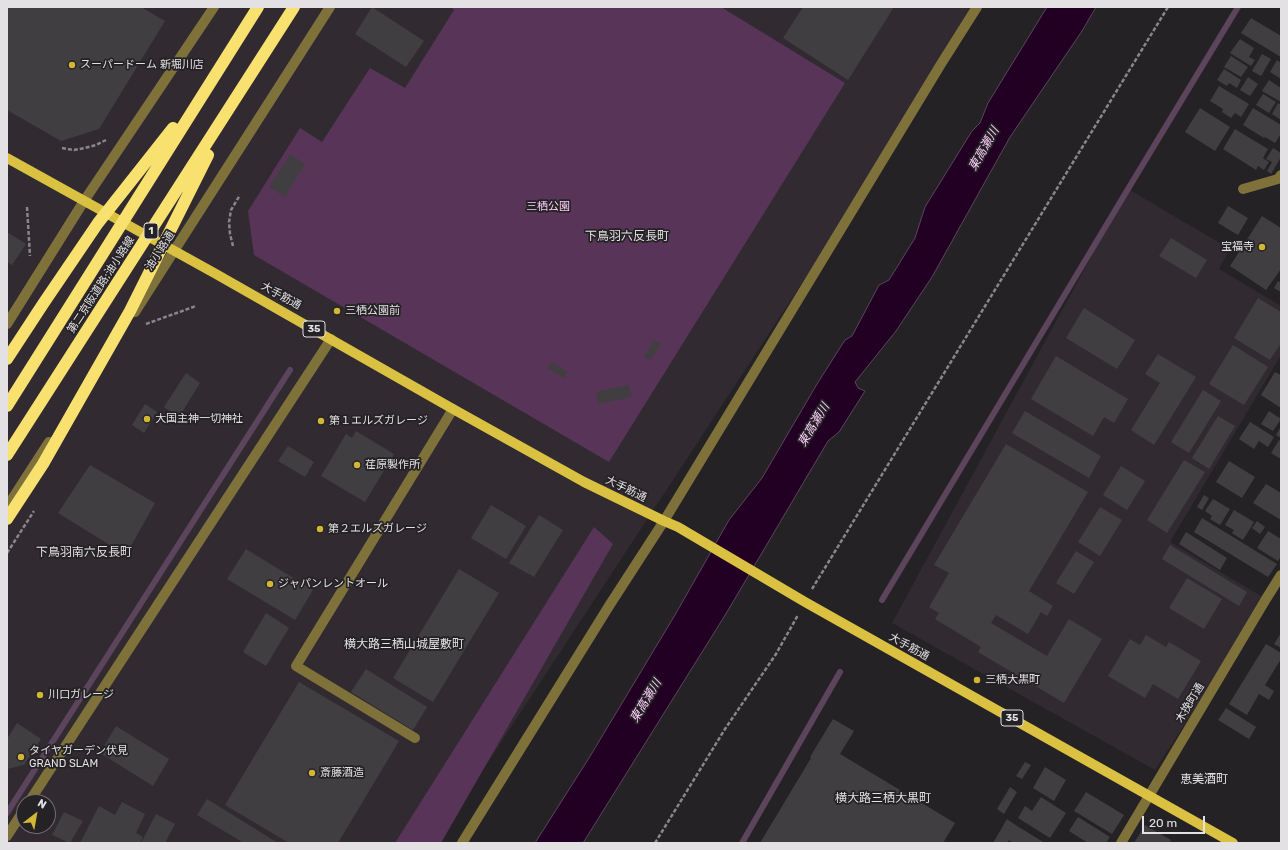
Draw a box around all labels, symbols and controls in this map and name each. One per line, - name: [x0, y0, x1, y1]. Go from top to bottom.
- place label: スーパードーム 新堀川店: [80, 58, 204, 72]
- marker: スーパードーム 新堀川店: [67, 60, 77, 70]
- water label: 東高瀬川: [966, 125, 1002, 173]
- park label: 三栖公園: [526, 200, 570, 214]
- road number: 1: [144, 223, 158, 239]
- street label: 油小路通: [142, 229, 178, 273]
- district label: 下鳥羽六反長町: [585, 230, 669, 244]
- street label: 第二京阪道路;油小路線: [65, 234, 137, 336]
- place label: 宝福寺: [1221, 240, 1254, 254]
- marker: 宝福寺: [1257, 242, 1267, 252]
- street label: 大手筋通: [259, 280, 303, 312]
- place label: 三栖公園前: [345, 304, 400, 318]
- marker: 三栖公園前: [332, 306, 342, 316]
- road number: 35: [303, 321, 325, 337]
- water label: 東高瀬川: [795, 401, 833, 449]
- place label: 大国主神一切神社: [155, 412, 243, 426]
- marker: 大国主神一切神社: [142, 414, 152, 424]
- place label: 第１エルズガレージ: [329, 414, 428, 428]
- marker: 第１エルズガレージ: [316, 416, 326, 426]
- place label: 荏原製作所: [365, 458, 420, 472]
- marker: 荏原製作所: [352, 460, 362, 470]
- street label: 大手筋通: [603, 473, 649, 505]
- place label: 第２エルズガレージ: [328, 522, 427, 536]
- marker: 第２エルズガレージ: [315, 524, 325, 534]
- district label: 下鳥羽南六反長町: [36, 546, 132, 560]
- place label: ジャパンレントオール: [278, 577, 388, 591]
- marker: ジャパンレントオール: [265, 579, 275, 589]
- street label: 大手筋通: [887, 631, 931, 663]
- district label: 横大路三栖山城屋敷町: [344, 638, 464, 652]
- place label: 三栖大黒町: [985, 673, 1040, 687]
- marker: 三栖大黒町: [972, 675, 982, 685]
- water label: 東高瀬川: [627, 677, 665, 725]
- street label: 木挽町通: [1173, 681, 1207, 725]
- place label: 川口ガレージ: [48, 688, 114, 702]
- marker: 川口ガレージ: [35, 690, 45, 700]
- road number: 35: [1001, 710, 1023, 726]
- place label: タイヤガーデン伏見 GRAND SLAM: [29, 744, 128, 770]
- marker: タイヤガーデン伏見 GRAND SLAM: [16, 752, 26, 762]
- place label: 斎藤酒造: [320, 766, 364, 780]
- marker: 斎藤酒造: [307, 768, 317, 778]
- district label: 恵美酒町: [1180, 773, 1228, 787]
- district label: 横大路三栖大黒町: [835, 792, 931, 806]
- north arrow: [16, 794, 56, 834]
- text: N: [35, 797, 49, 812]
- scale bar: [1144, 808, 1207, 834]
- text: 20 m: [1149, 816, 1177, 830]

